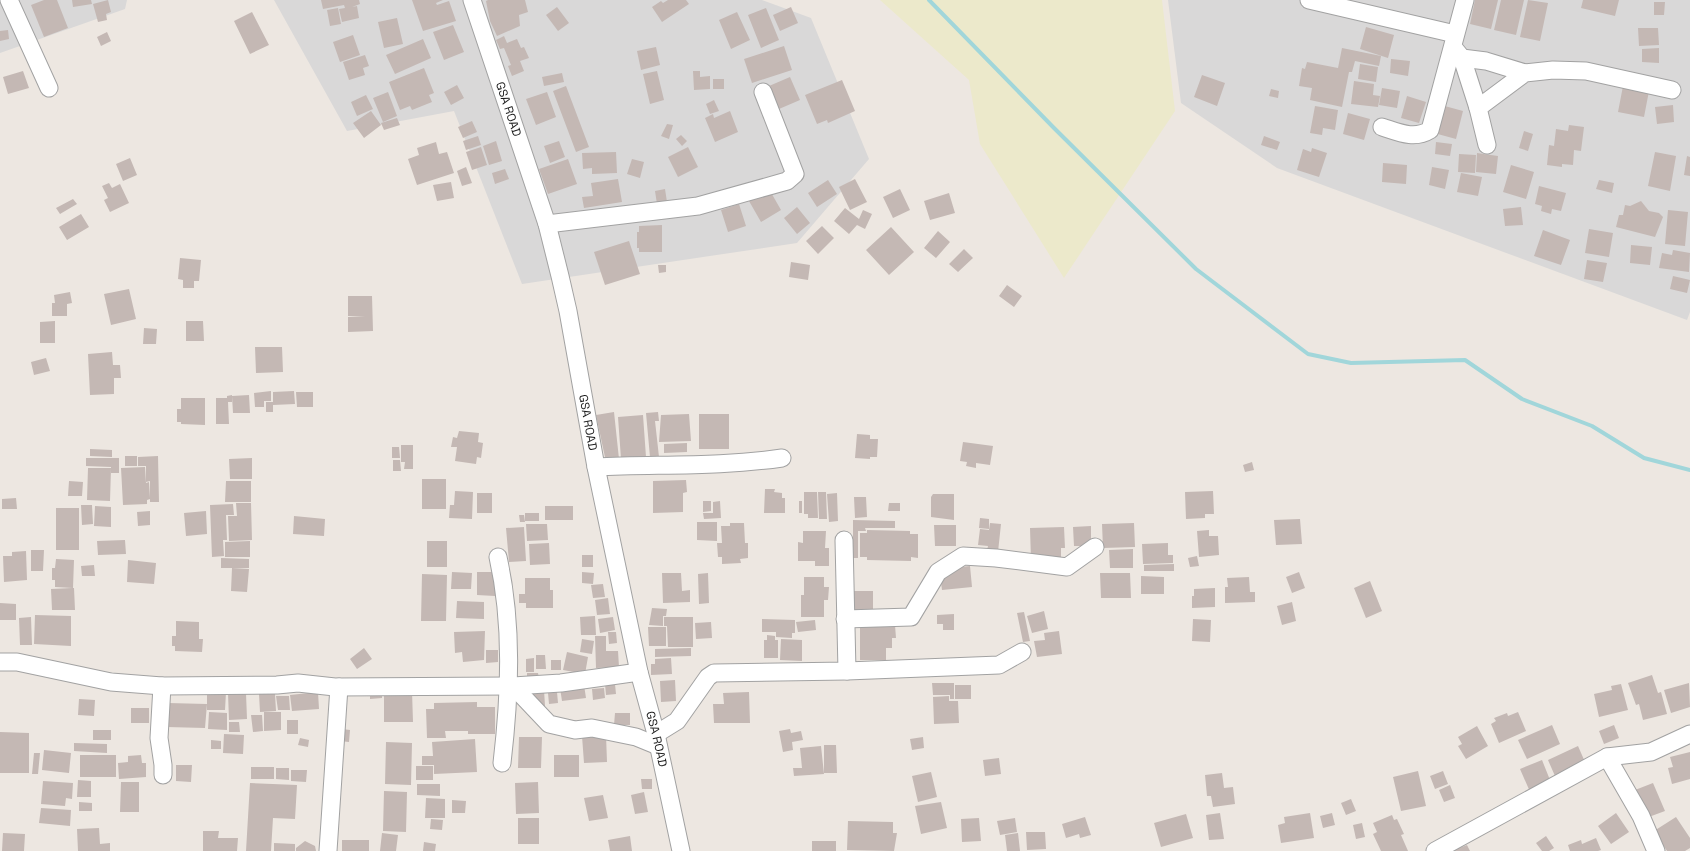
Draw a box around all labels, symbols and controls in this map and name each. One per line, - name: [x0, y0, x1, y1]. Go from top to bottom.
- street label: GSA ROAD: [492, 80, 525, 139]
- street label: GSA ROAD: [575, 393, 601, 452]
- street label: GSA ROAD: [642, 709, 671, 768]

